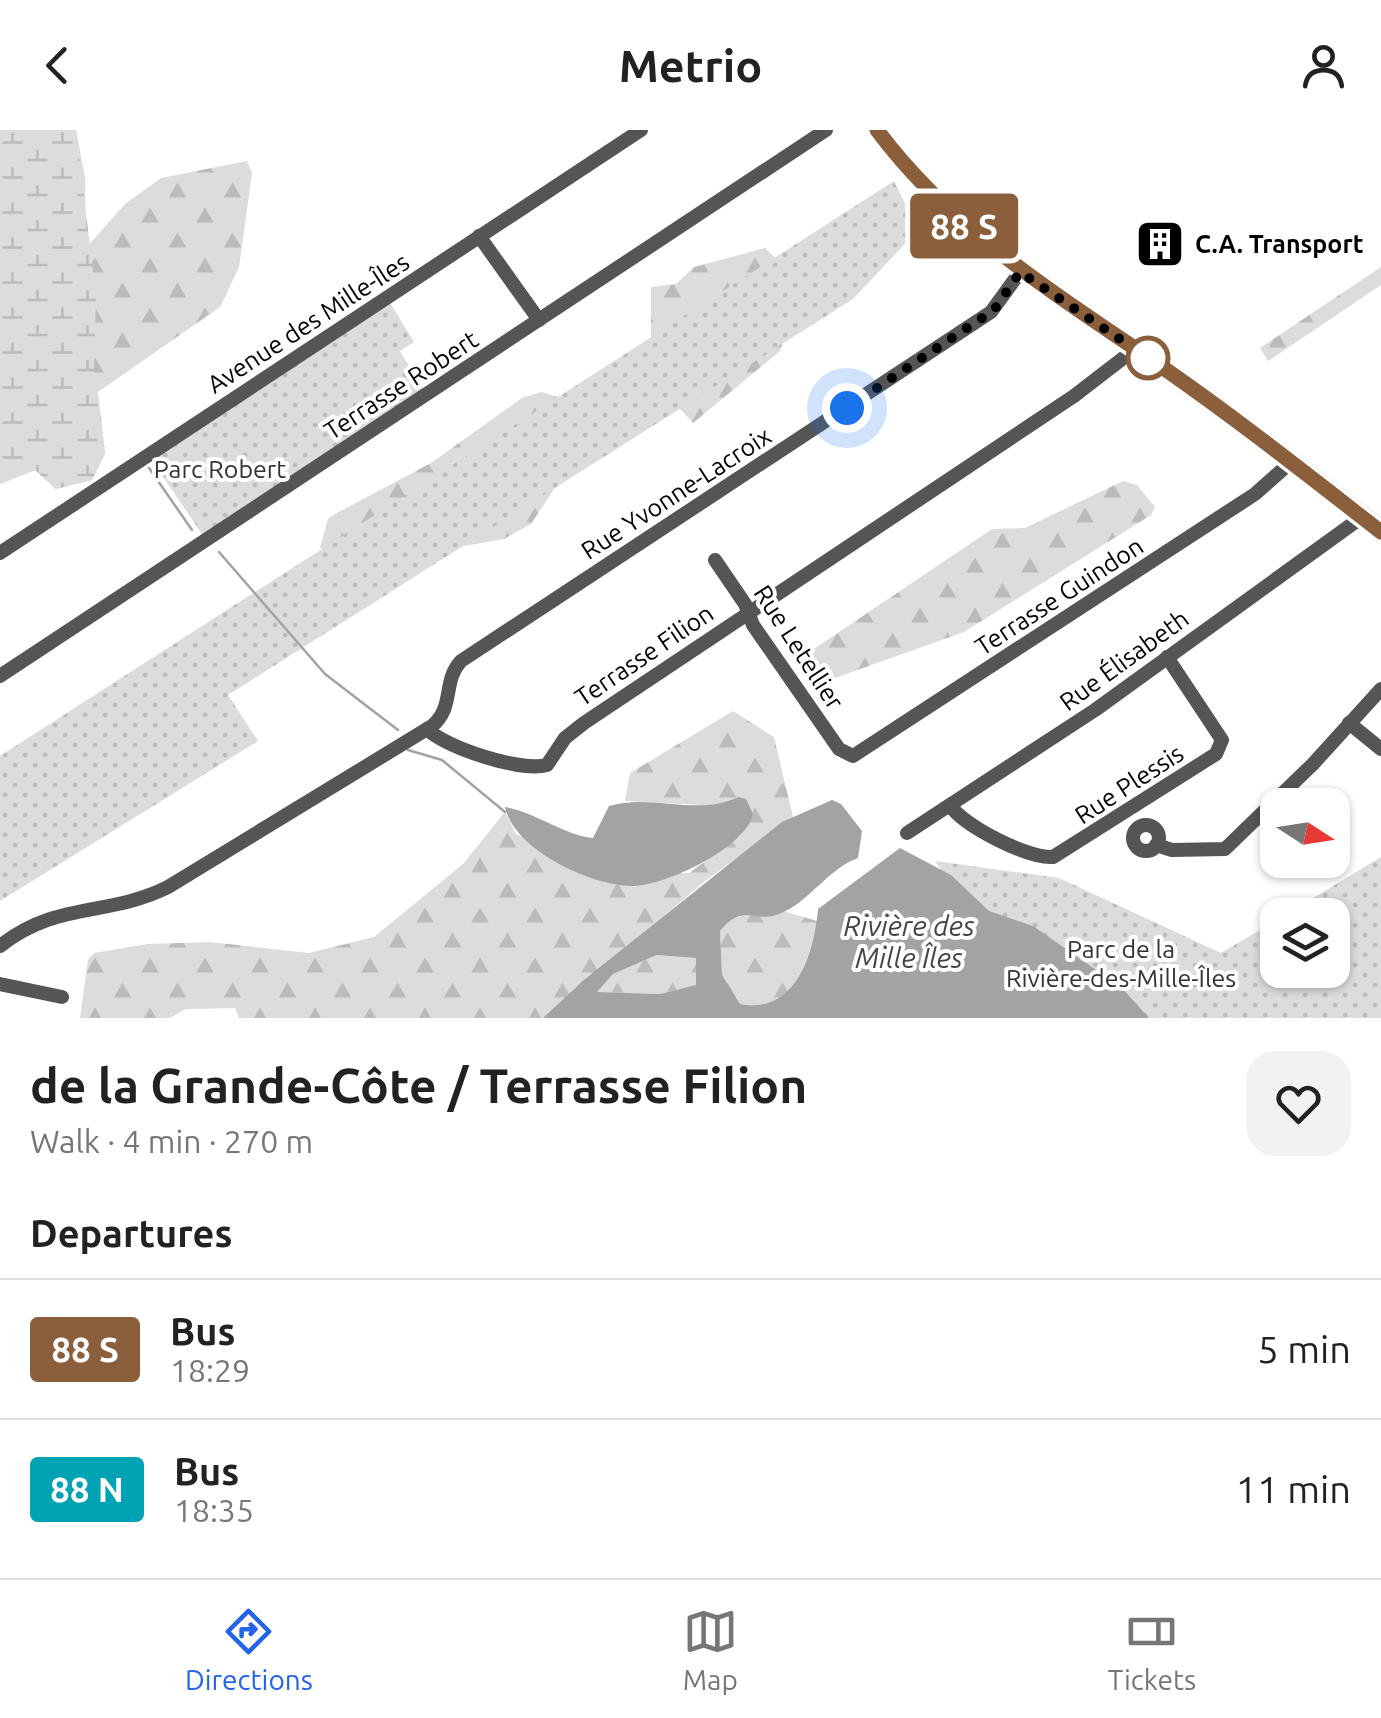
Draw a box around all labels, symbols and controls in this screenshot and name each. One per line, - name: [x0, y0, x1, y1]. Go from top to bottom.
- icon: back: [30, 38, 85, 93]
- icon: person: [1296, 38, 1351, 93]
- text: Metrio: [619, 40, 762, 91]
- line badge: 88 S: [894, 194, 1034, 258]
- text: 88 S: [930, 206, 998, 246]
- building icon: C.A. Transport: [1134, 218, 1186, 270]
- place label: C.A. Transport: [1195, 230, 1364, 258]
- street label: Avenue des Mille-Îles: [202, 247, 414, 399]
- street label: Terrasse Robert: [319, 325, 483, 445]
- unlabelled marker: [1127, 337, 1169, 379]
- your location: [822, 383, 872, 433]
- street label: Rue Yvonne-Lacroix: [576, 421, 776, 565]
- park label: Parc Robert: [154, 455, 286, 483]
- street label: Terrasse Guindon: [970, 531, 1148, 661]
- street label: Rue Letellier: [749, 580, 850, 715]
- street label: Terrasse Filion: [570, 599, 718, 711]
- street label: Rue Élisabeth: [1054, 604, 1194, 716]
- street label: Rue Plessis: [1070, 739, 1188, 829]
- north arrow: [1260, 788, 1350, 878]
- map controls: [1260, 788, 1350, 988]
- button: layers: [1260, 898, 1350, 988]
- water label: Rivière des Mille Îles: [843, 910, 975, 973]
- park label: Parc de la Rivière-des-Mille-Îles: [1006, 935, 1236, 992]
- button: heart: [1246, 1051, 1351, 1156]
- text: de la Grande-Côte / Terrasse Filion: [30, 1058, 807, 1112]
- text: Walk · 4 min · 270 m: [30, 1123, 313, 1159]
- text: Departures: [30, 1212, 232, 1254]
- text: Bus: [170, 1310, 235, 1352]
- text: 5 min: [1257, 1328, 1351, 1370]
- text: 88 S: [51, 1329, 119, 1369]
- text: 18:29: [170, 1352, 250, 1388]
- text: Bus: [174, 1450, 239, 1492]
- text: 11 min: [1236, 1468, 1351, 1510]
- text: 88 N: [50, 1469, 124, 1509]
- text: 18:35: [174, 1492, 254, 1528]
- tab: Directions: [185, 1604, 313, 1695]
- tab: Map: [683, 1604, 738, 1695]
- tab: Tickets: [1108, 1604, 1196, 1695]

